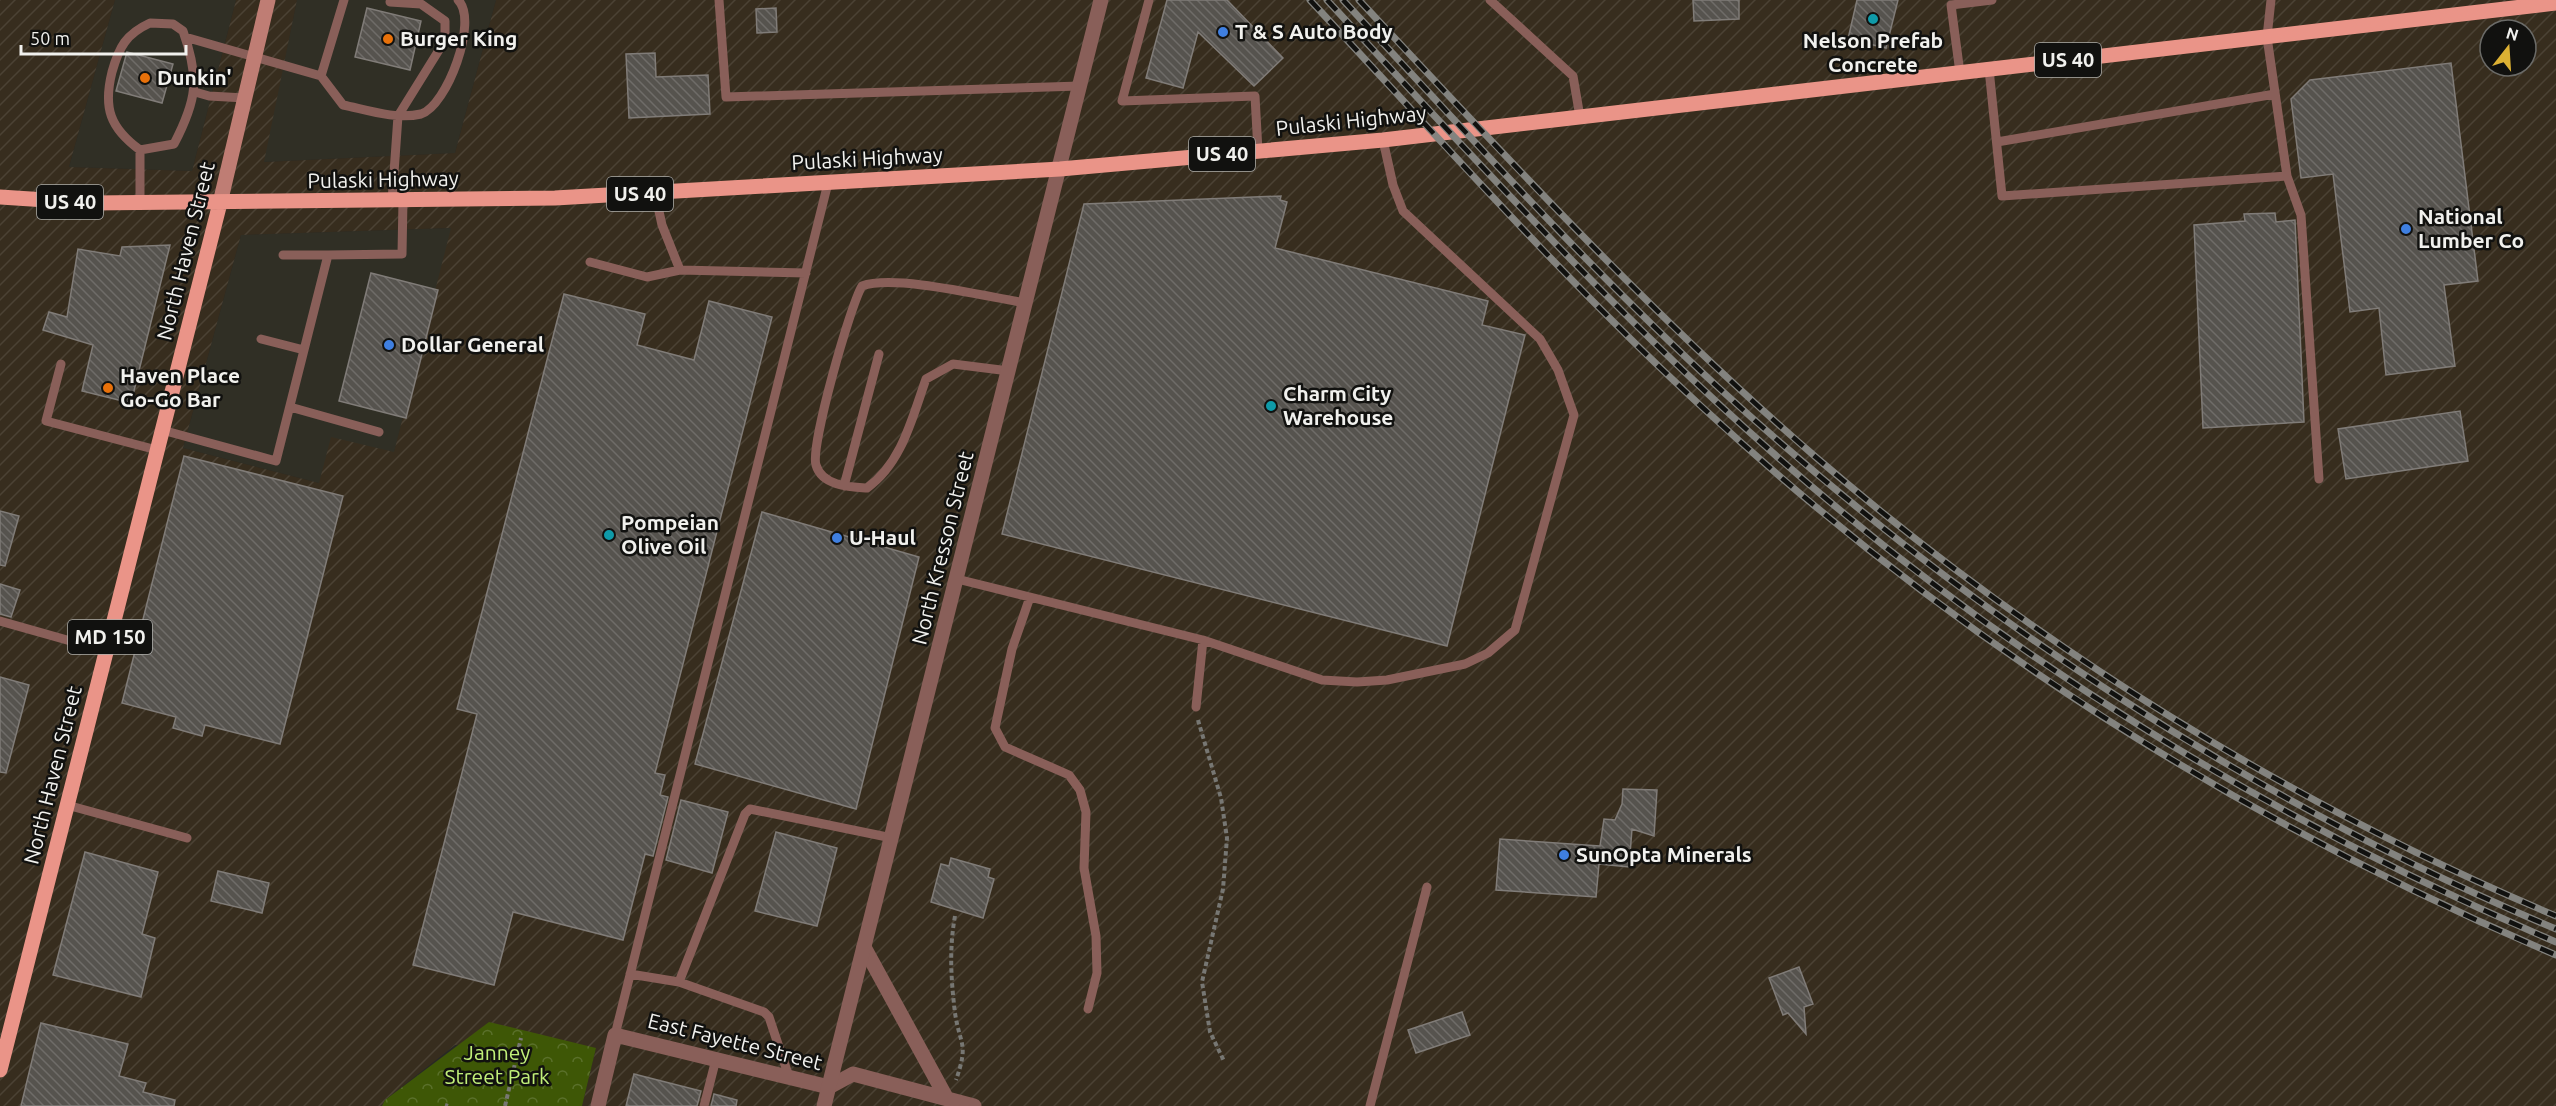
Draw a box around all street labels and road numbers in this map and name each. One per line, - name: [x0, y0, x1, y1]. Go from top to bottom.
- road number: US 40: [2035, 43, 2101, 77]
- street label: Pulaski Highway: [1274, 100, 1427, 140]
- road number: US 40: [1189, 137, 1255, 171]
- street label: Pulaski Highway: [791, 142, 943, 174]
- street label: North Haven Street: [151, 159, 219, 342]
- street label: Pulaski Highway: [307, 166, 459, 192]
- road number: US 40: [607, 177, 673, 211]
- road number: US 40: [37, 185, 103, 219]
- street label: North Kresson Street: [906, 449, 978, 647]
- road number: MD 150: [68, 620, 152, 654]
- street label: North Haven Street: [18, 683, 86, 866]
- street label: East Fayette Street: [646, 1008, 825, 1074]

